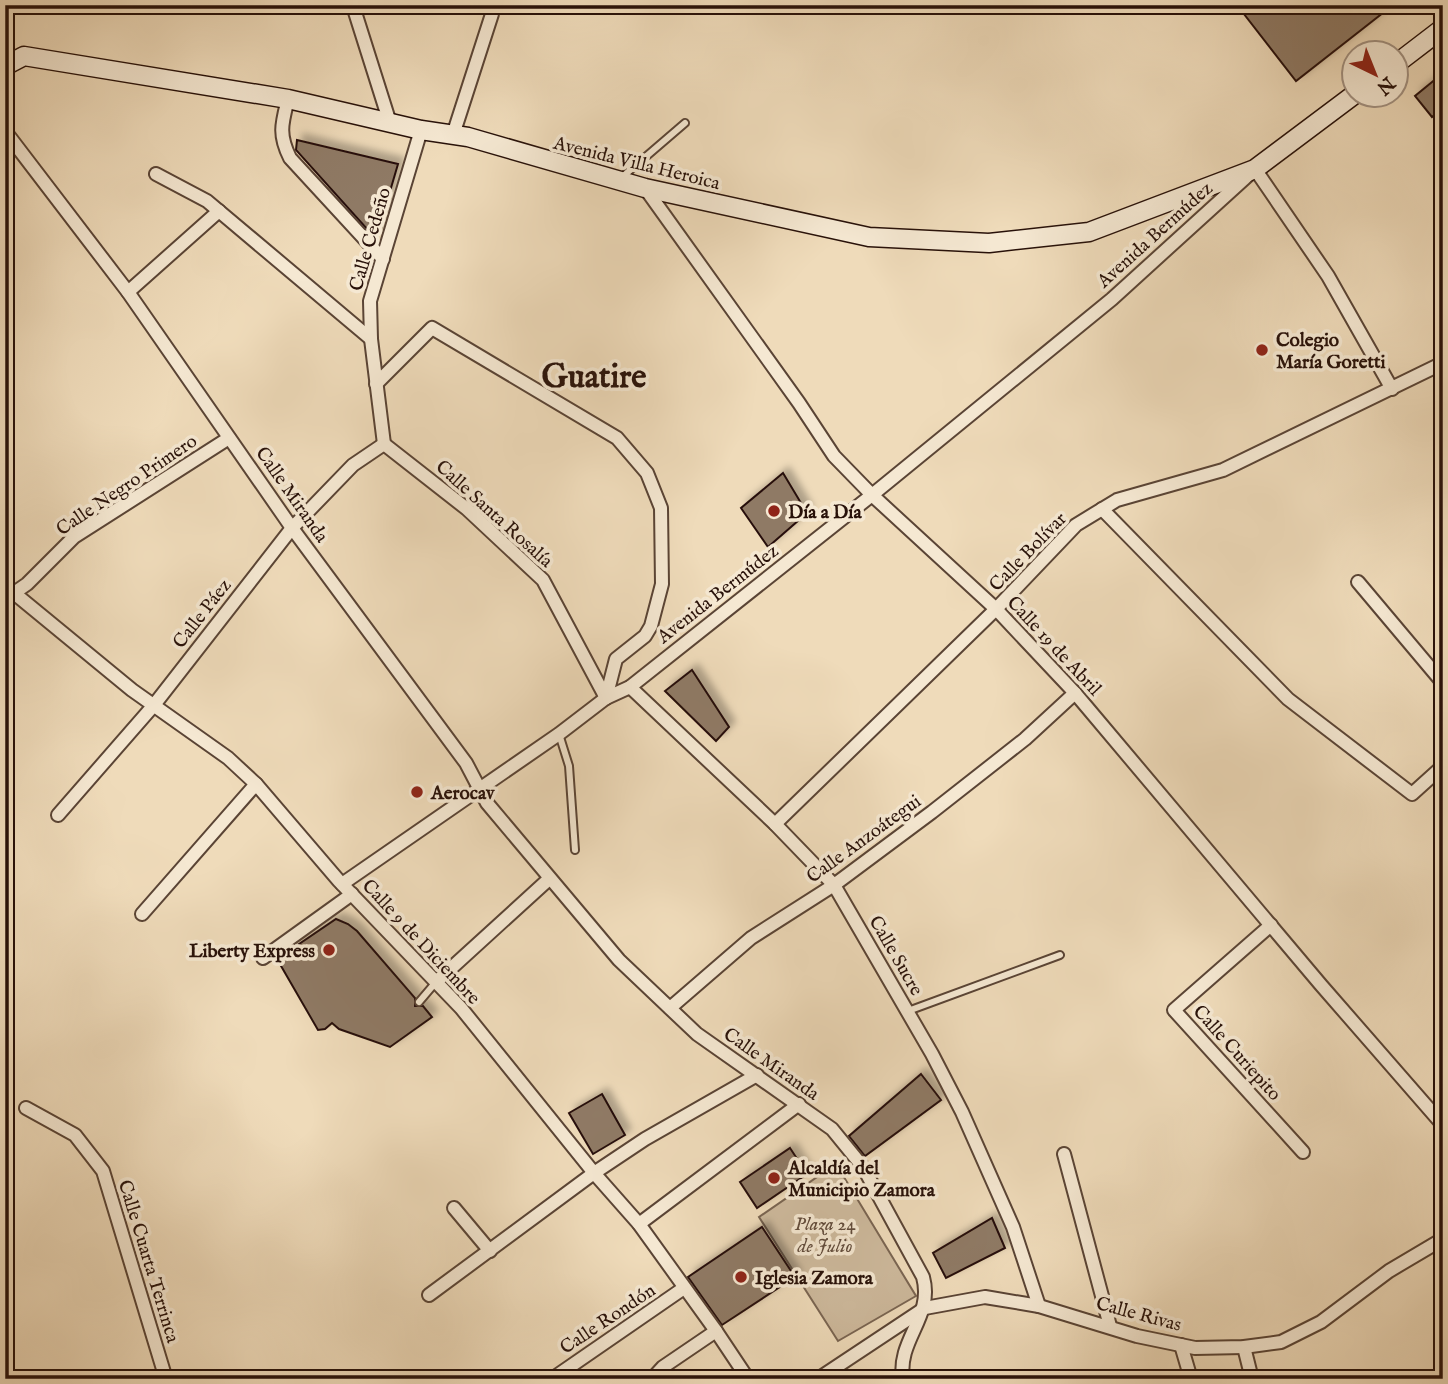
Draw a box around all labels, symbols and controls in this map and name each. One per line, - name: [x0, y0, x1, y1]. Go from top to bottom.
- north arrow: [1340, 38, 1410, 108]
- text: N: [1371, 70, 1400, 100]
- street label: Avenida Villa Heroica: [550, 131, 723, 196]
- street label: Avenida Bermúdez: [1092, 177, 1218, 294]
- street label: Calle Cedeño: [345, 185, 397, 294]
- place label: Colegio María Goretti: [1276, 329, 1386, 375]
- marker: Colegio María Goretti: [1254, 342, 1270, 358]
- district label: Guatire: [541, 357, 647, 399]
- street label: Calle Negro Primero: [52, 430, 202, 542]
- street label: Calle Miranda: [250, 443, 334, 548]
- street label: Calle Santa Rosalía: [430, 455, 558, 574]
- place label: Día a Día: [788, 501, 862, 525]
- marker: Día a Día: [766, 503, 782, 519]
- street label: Calle Bolívar: [985, 508, 1072, 597]
- street label: Avenida Bermúdez: [652, 540, 784, 650]
- street label: Calle Páez: [168, 575, 237, 654]
- street label: Calle 19 de Abril: [1001, 591, 1106, 702]
- place label: Aerocav: [430, 782, 495, 806]
- marker: Aerocav: [409, 784, 425, 800]
- street label: Calle Anzoátegui: [802, 790, 926, 889]
- street label: Calle 9 de Diciembre: [356, 875, 485, 1010]
- street label: Calle Sucre: [863, 912, 928, 1001]
- place label: Liberty Express: [189, 940, 315, 964]
- marker: Liberty Express: [321, 942, 337, 958]
- street label: Calle Curiepito: [1187, 1000, 1286, 1106]
- street label: Calle Miranda: [718, 1023, 824, 1107]
- place label: Alcaldía del Municipio Zamora: [787, 1157, 936, 1203]
- marker: Alcaldía del Municipio Zamora: [766, 1170, 782, 1186]
- street label: Calle Cuarta Terrinca: [112, 1177, 184, 1347]
- park label: Plaza 24 de Julio: [794, 1213, 856, 1259]
- place label: Iglesia Zamora: [755, 1267, 874, 1291]
- marker: Iglesia Zamora: [733, 1269, 749, 1285]
- street label: Calle Rondón: [556, 1279, 660, 1360]
- street label: Calle Rivas: [1093, 1292, 1184, 1338]

